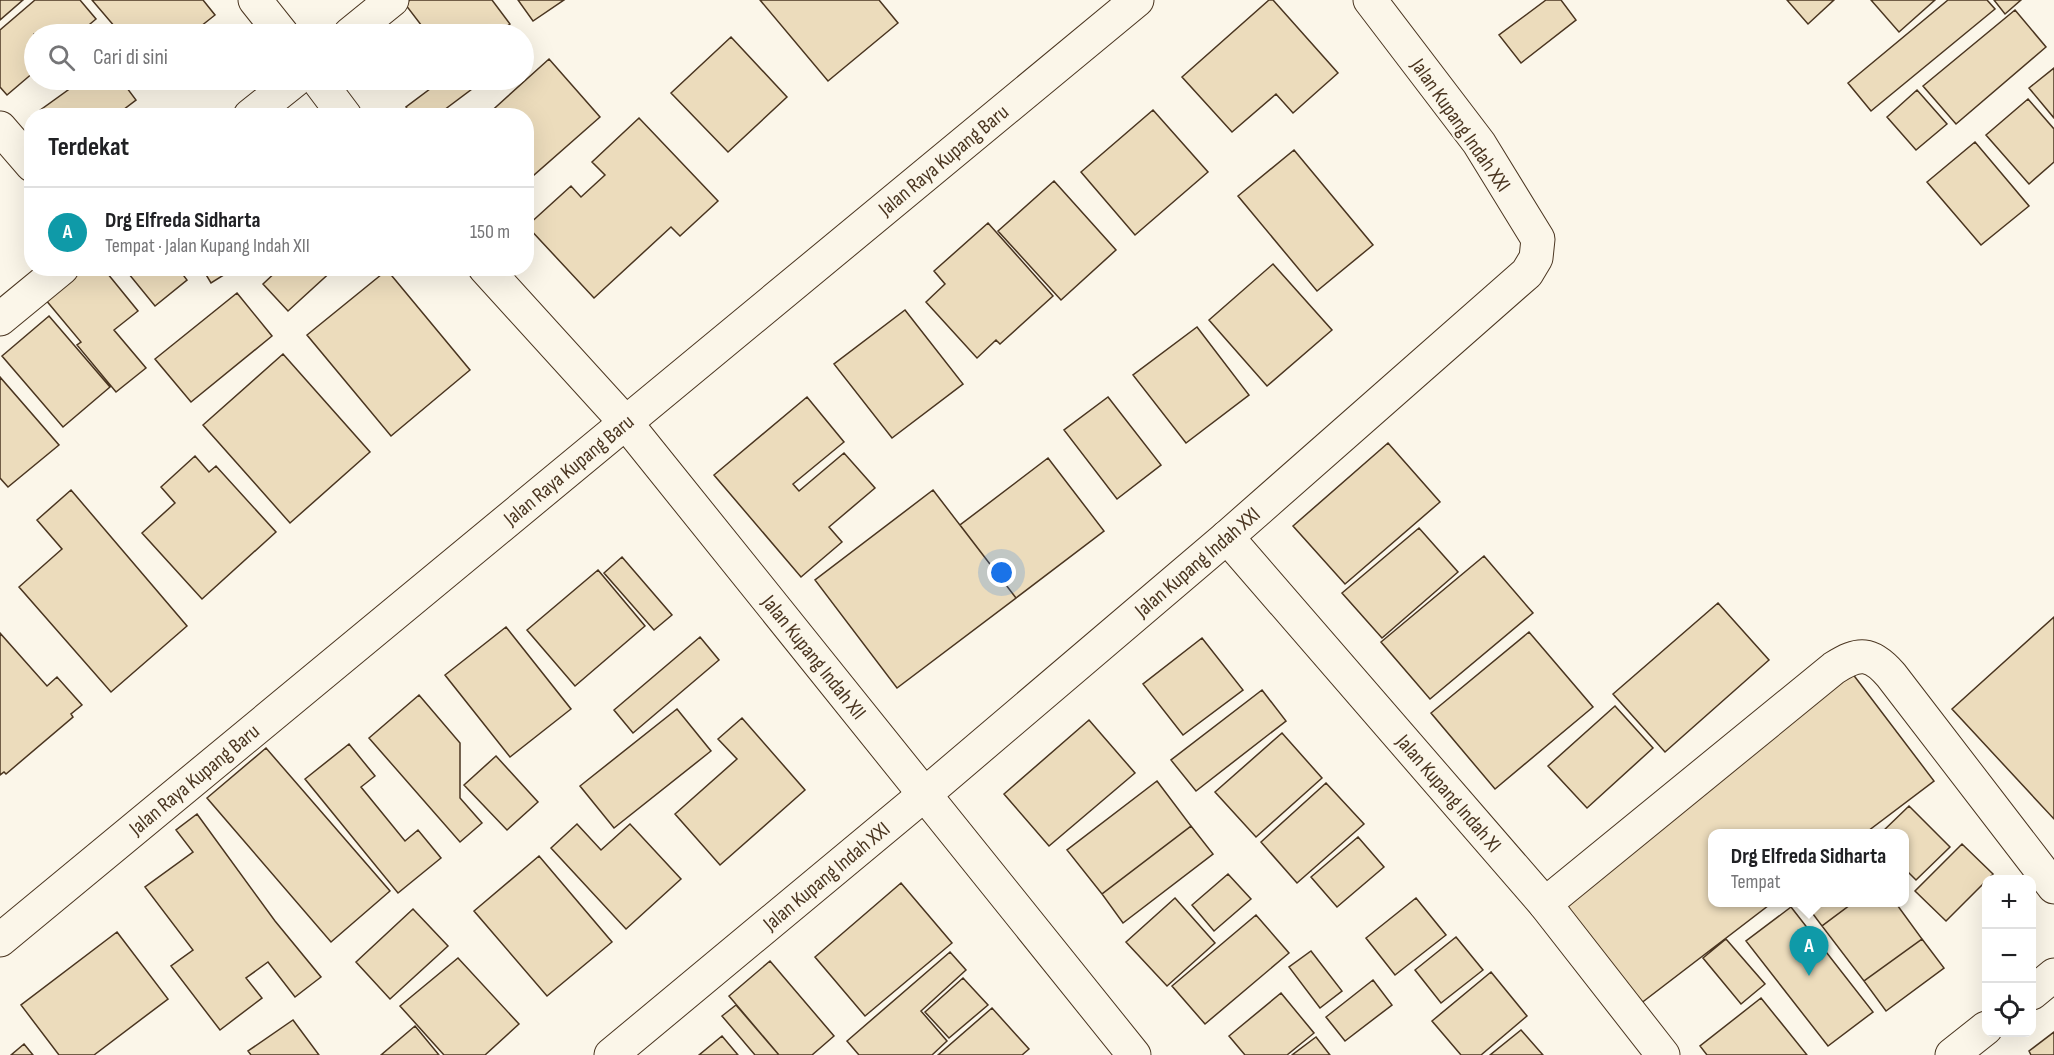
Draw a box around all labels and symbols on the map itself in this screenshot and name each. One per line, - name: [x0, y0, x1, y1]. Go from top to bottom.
- street label: Jalan Kupang Indah XXI: [1405, 53, 1516, 197]
- street label: Jalan Raya Kupang Baru: [873, 99, 1014, 222]
- street label: Jalan Raya Kupang Baru: [498, 409, 639, 532]
- street label: Jalan Kupang Indah XXI: [1129, 502, 1265, 624]
- your location: [987, 558, 1016, 587]
- street label: Jalan Kupang Indah XII: [756, 590, 871, 725]
- street label: Jalan Raya Kupang Baru: [124, 719, 265, 841]
- street label: Jalan Kupang Indah XI: [1390, 729, 1506, 858]
- street label: Jalan Kupang Indah XXI: [758, 817, 895, 937]
- pin: A: [1790, 926, 1828, 976]

